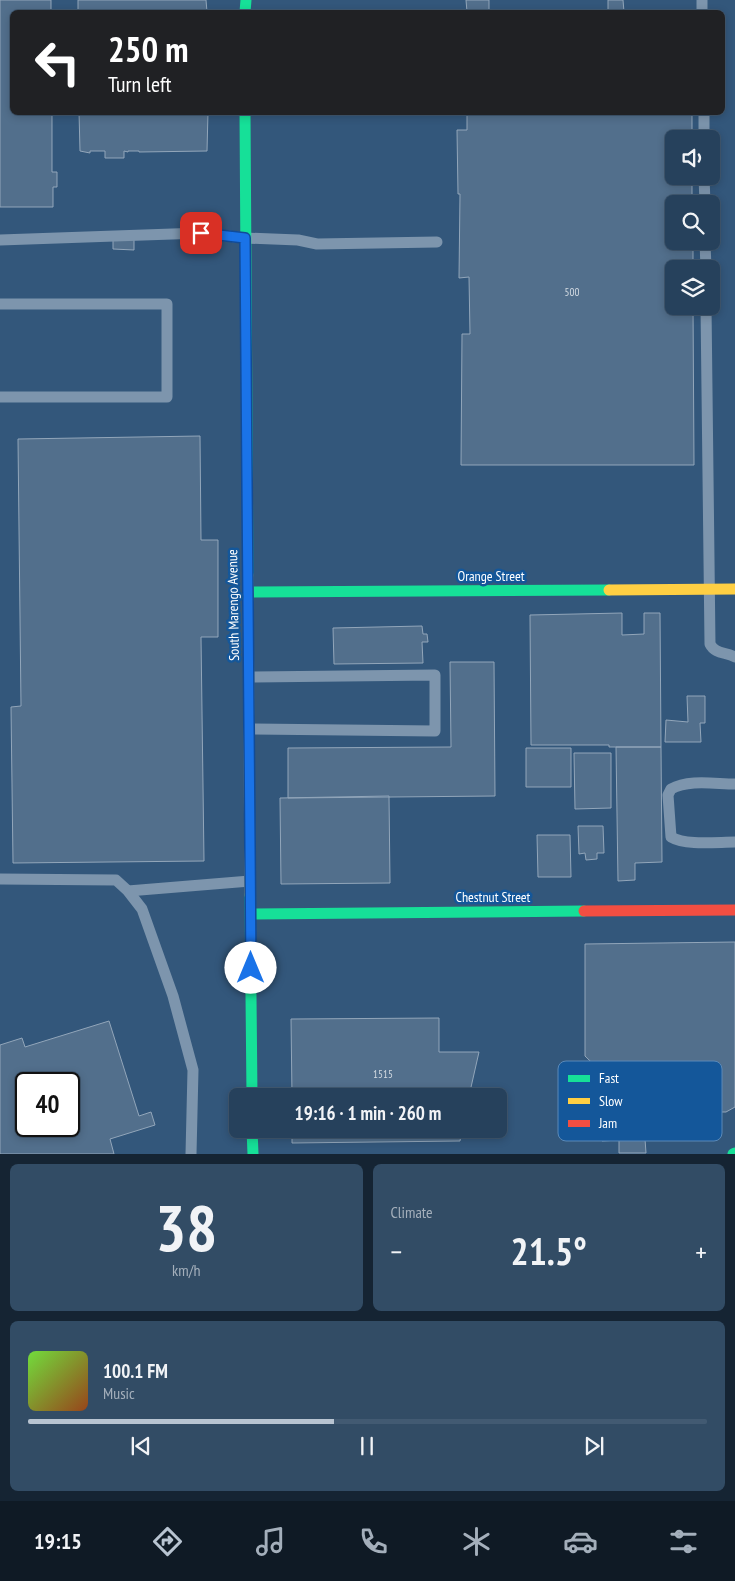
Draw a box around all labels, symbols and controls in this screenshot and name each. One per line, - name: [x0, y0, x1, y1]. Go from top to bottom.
- text: 250 m: [108, 26, 189, 72]
- icon: left: [25, 30, 90, 95]
- text: Turn left: [108, 70, 172, 98]
- map controls: [665, 130, 720, 315]
- button: sound: [665, 130, 720, 185]
- button: search: [665, 195, 720, 250]
- pin: [180, 212, 222, 254]
- icon: arrive: [187, 219, 215, 247]
- button: layers: [665, 260, 720, 315]
- house number: 500: [565, 285, 579, 299]
- street label: South Marengo Avenue: [223, 549, 243, 661]
- street label: Orange Street: [457, 567, 525, 585]
- street label: Chestnut Street: [456, 888, 531, 906]
- position arrow: [224, 941, 276, 993]
- legend: [558, 1061, 722, 1141]
- house number: 1515: [373, 1067, 393, 1081]
- text: Fast: [599, 1069, 619, 1087]
- speed limit sign: 40: [15, 1072, 80, 1137]
- text: Slow: [599, 1092, 623, 1110]
- text: 19:16 · 1 min · 260 m: [295, 1101, 441, 1125]
- text: Jam: [598, 1114, 617, 1132]
- text: 38: [155, 1185, 217, 1269]
- text: Climate: [391, 1202, 433, 1222]
- text: 21.5°: [511, 1226, 587, 1275]
- text: −: [391, 1233, 402, 1270]
- text: +: [695, 1233, 707, 1270]
- text: km/h: [172, 1260, 200, 1280]
- text: 100.1 FM: [103, 1359, 168, 1383]
- text: Music: [103, 1383, 135, 1403]
- icon: previous: [127, 1432, 155, 1460]
- icon: pause: [353, 1432, 381, 1460]
- icon: next: [580, 1432, 608, 1460]
- icon: directions: [150, 1524, 185, 1559]
- icon: music: [253, 1524, 288, 1559]
- icon: phone: [356, 1524, 391, 1559]
- icon: climate: [459, 1524, 494, 1559]
- icon: car: [563, 1524, 598, 1559]
- icon: filters: [666, 1524, 701, 1559]
- text: 19:15: [34, 1527, 82, 1555]

